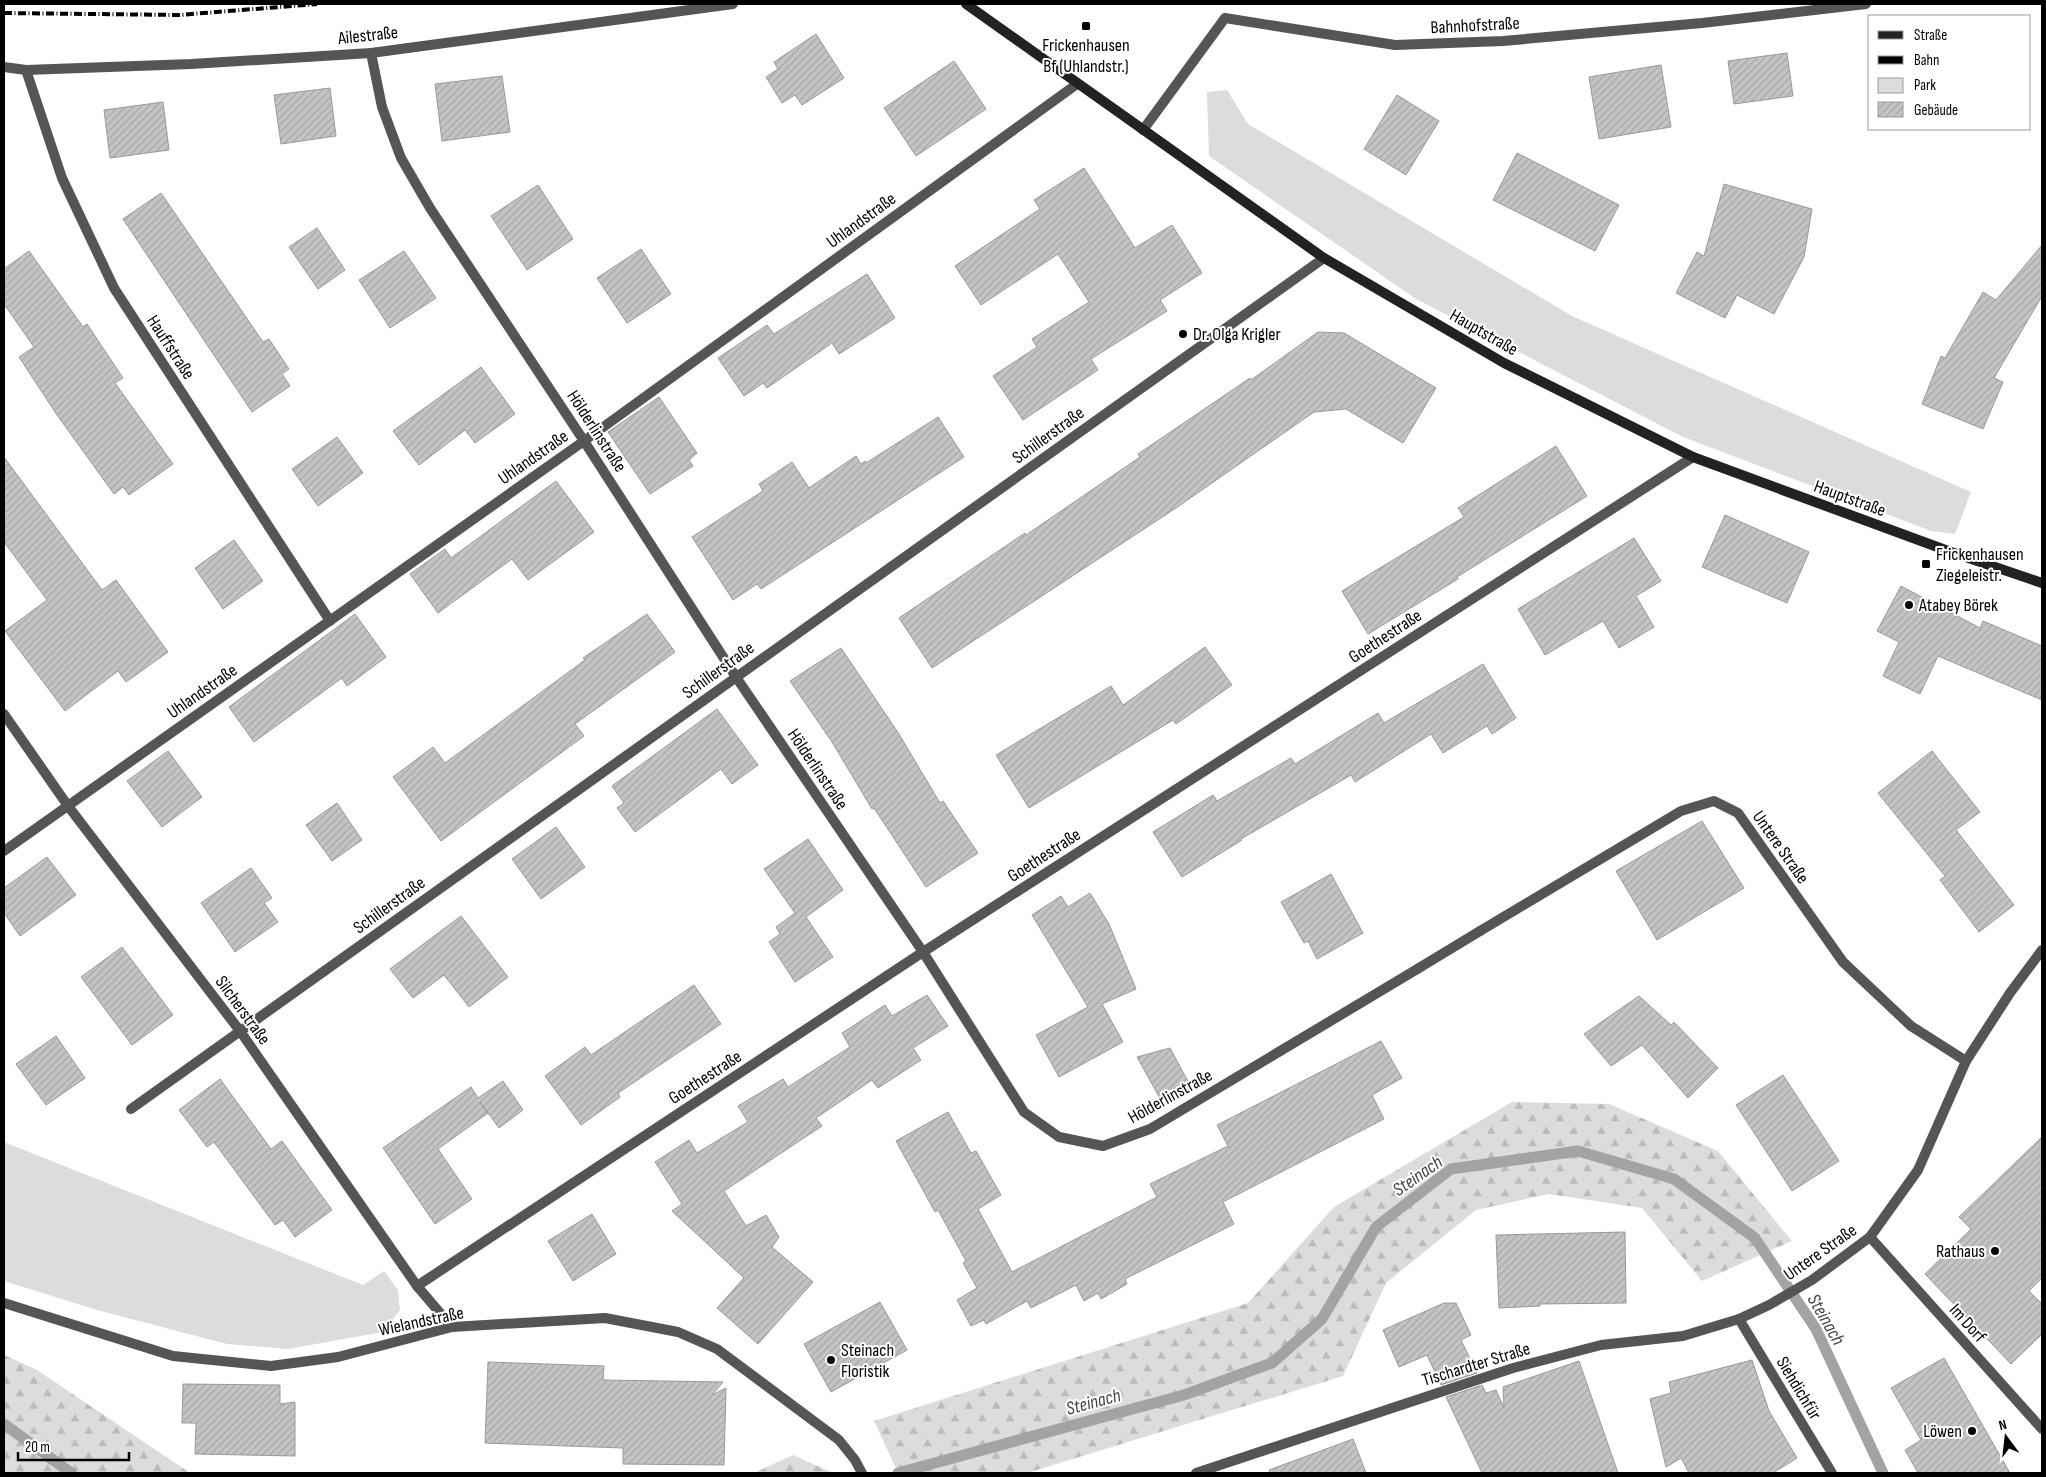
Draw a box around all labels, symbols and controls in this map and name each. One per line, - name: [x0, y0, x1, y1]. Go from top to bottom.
- street label: Bahnhofstraße: [1430, 13, 1520, 38]
- legend: [1868, 15, 2031, 130]
- marker: Frickenhausen Bf (Uhlandstr.): [1080, 20, 1092, 32]
- street label: Ailestraße: [336, 22, 399, 49]
- text: Straße: [1914, 26, 1947, 45]
- place label: Frickenhausen Bf (Uhlandstr.): [1042, 35, 1130, 77]
- text: Bahn: [1914, 51, 1939, 70]
- text: Park: [1914, 76, 1936, 95]
- text: Gebäude: [1914, 101, 1958, 120]
- street label: Uhlandstraße: [822, 188, 900, 253]
- street label: Hauptstraße: [1446, 305, 1521, 360]
- street label: Hauffstraße: [142, 311, 199, 383]
- place label: Dr. Olga Krigler: [1193, 324, 1281, 345]
- marker: Dr. Olga Krigler: [1177, 328, 1189, 340]
- street label: Hölderlinstraße: [562, 386, 631, 476]
- street label: Schillerstraße: [1008, 402, 1088, 468]
- street label: Uhlandstraße: [494, 426, 572, 489]
- street label: Hauptstraße: [1811, 476, 1889, 521]
- place label: Frickenhausen Ziegeleistr.: [1936, 544, 2024, 586]
- marker: Frickenhausen Ziegeleistr.: [1920, 558, 1932, 570]
- place label: Atabey Börek: [1918, 595, 1998, 616]
- marker: Atabey Börek: [1903, 599, 1915, 611]
- street label: Goethestraße: [1345, 605, 1426, 668]
- street label: Schillerstraße: [678, 637, 758, 703]
- street label: Uhlandstraße: [163, 660, 241, 723]
- street label: Hölderlinstraße: [783, 725, 852, 814]
- street label: Untere Straße: [1748, 807, 1813, 888]
- street label: Goethestraße: [1004, 824, 1085, 887]
- street label: Schillerstraße: [349, 872, 429, 938]
- street label: Silcherstraße: [211, 972, 275, 1049]
- street label: Goethestraße: [665, 1046, 746, 1109]
- street label: Hölderlinstraße: [1124, 1065, 1216, 1128]
- water label: Steinach: [1389, 1151, 1447, 1202]
- street label: Untere Straße: [1780, 1220, 1861, 1285]
- place label: Rathaus: [1936, 1241, 1985, 1262]
- marker: Rathaus: [1989, 1245, 2001, 1257]
- water label: Steinach: [1802, 1290, 1850, 1350]
- street label: Im Dorf: [1945, 1300, 1991, 1348]
- street label: Wielandstraße: [377, 1302, 466, 1341]
- street label: Tischardter Straße: [1420, 1338, 1533, 1391]
- place label: Steinach Floristik: [841, 1340, 894, 1382]
- street label: Siehdichfür: [1772, 1353, 1826, 1424]
- marker: Steinach Floristik: [825, 1354, 837, 1366]
- water label: Steinach: [1064, 1384, 1123, 1421]
- north arrow: [1981, 1412, 2031, 1462]
- text: N: [1997, 1416, 2009, 1434]
- place label: Löwen: [1923, 1421, 1962, 1442]
- marker: Löwen: [1966, 1425, 1978, 1437]
- scale bar: [18, 1430, 129, 1462]
- text: 20 m: [25, 1438, 50, 1457]

